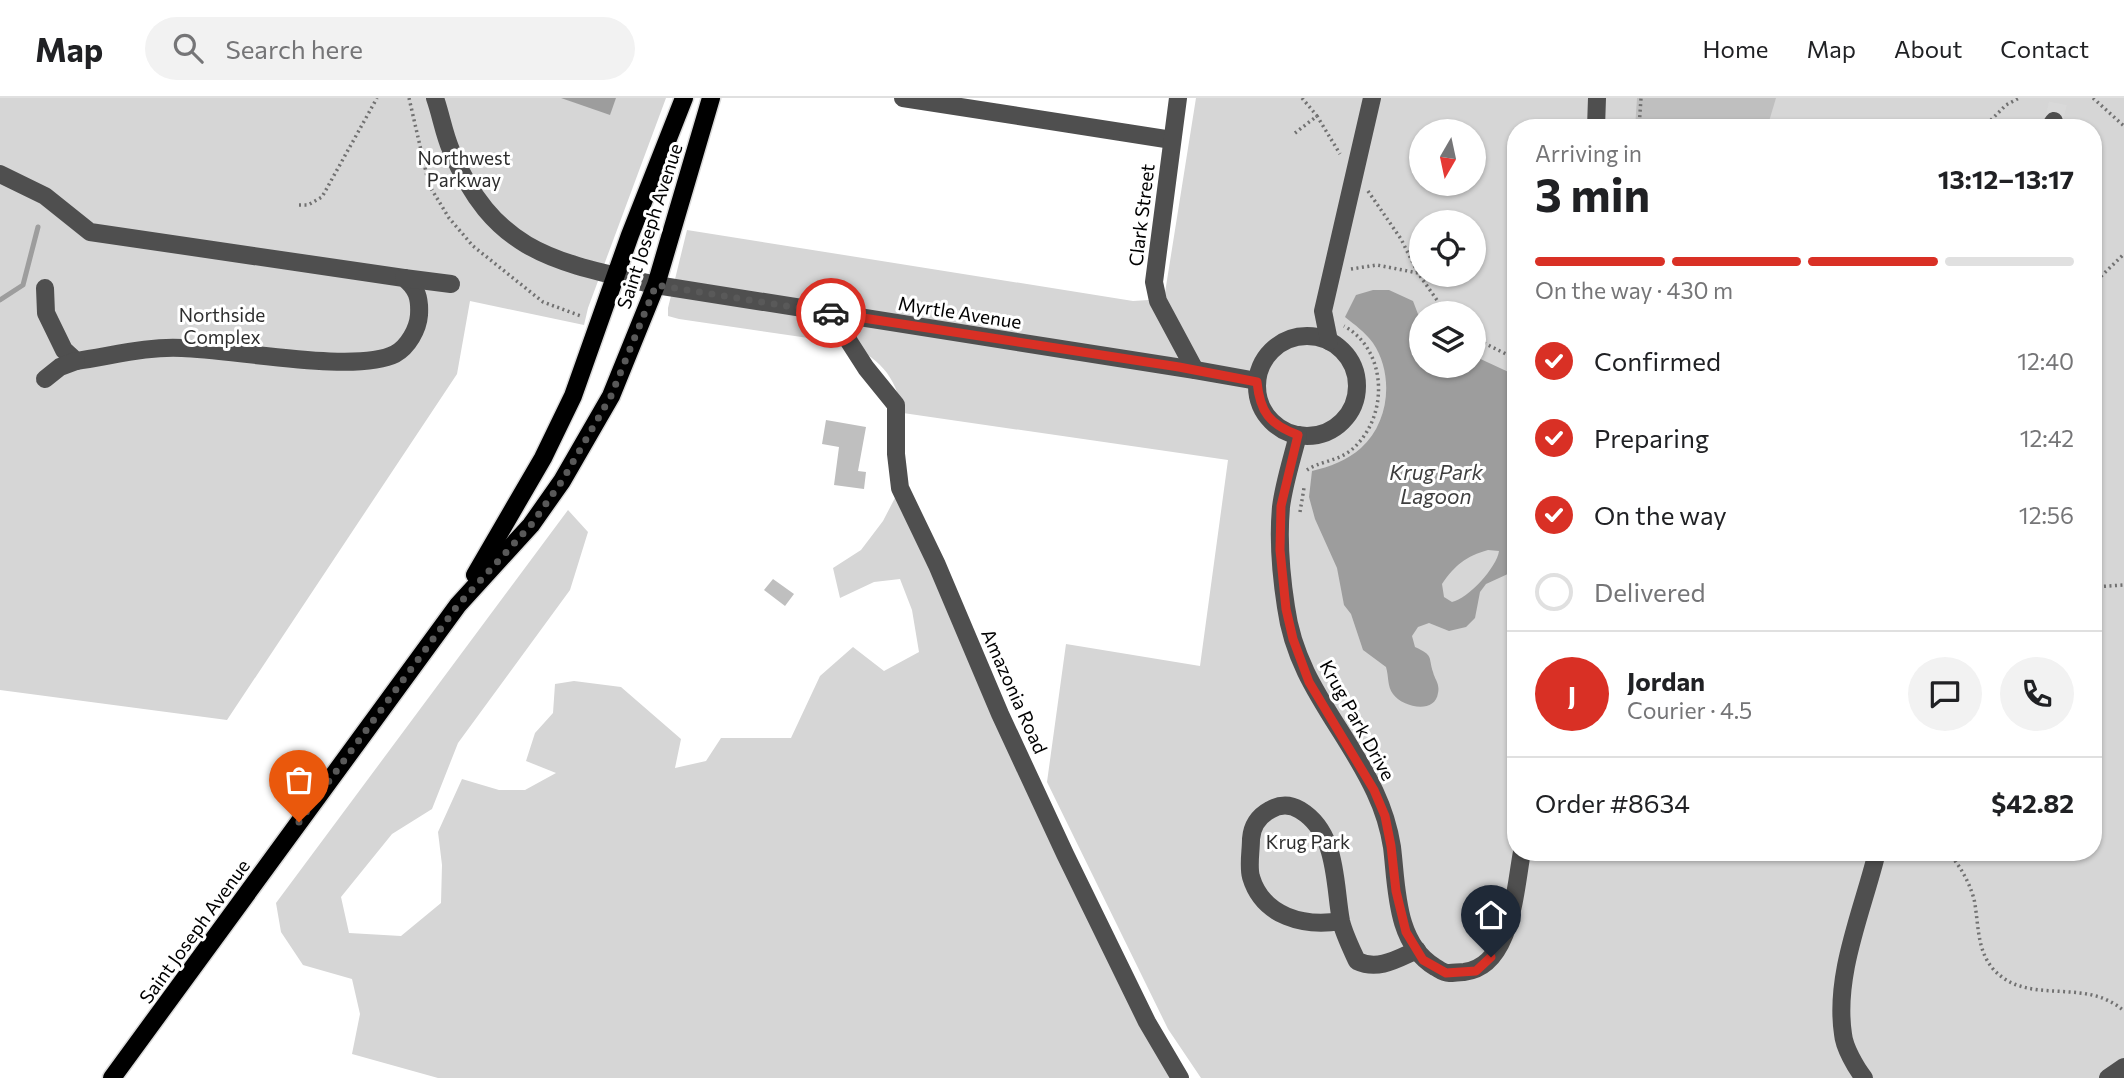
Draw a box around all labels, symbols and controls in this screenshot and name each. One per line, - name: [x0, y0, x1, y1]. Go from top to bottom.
- search box: [145, 17, 635, 80]
- text: Map: [35, 28, 103, 69]
- icon: search: [169, 29, 207, 67]
- text: Search here: [225, 33, 363, 64]
- text: Home: [1703, 34, 1769, 63]
- text: Map: [1807, 34, 1856, 63]
- text: About: [1894, 34, 1962, 63]
- text: Contact: [2000, 34, 2089, 63]
- north arrow: [1409, 119, 1486, 196]
- map controls: [1409, 119, 1486, 378]
- text: Arriving in: [1535, 139, 1642, 167]
- street label: Saint Joseph Avenue: [611, 140, 687, 312]
- park label: Northwest Parkway: [417, 146, 511, 191]
- street label: Clark Street: [1123, 162, 1159, 268]
- text: 13:12–13:17: [1938, 163, 2074, 194]
- text: 3 min: [1535, 165, 1650, 221]
- button: locate: [1409, 210, 1486, 287]
- text: On the way · 430 m: [1535, 276, 1733, 304]
- courier: [796, 278, 866, 348]
- street label: Myrtle Avenue: [897, 291, 1023, 333]
- icon: car: [812, 294, 850, 332]
- button: layers: [1409, 301, 1486, 378]
- park label: Northside Complex: [179, 303, 265, 348]
- icon: check: [1535, 342, 1573, 380]
- text: Confirmed: [1594, 345, 1721, 376]
- text: 12:40: [2017, 347, 2074, 375]
- icon: check: [1535, 419, 1573, 457]
- text: Preparing: [1594, 422, 1709, 453]
- text: 12:42: [2020, 424, 2074, 452]
- water label: Krug Park Lagoon: [1389, 459, 1483, 508]
- icon: check: [1535, 496, 1573, 534]
- text: On the way: [1594, 499, 1727, 530]
- text: 12:56: [2019, 501, 2074, 529]
- text: Delivered: [1594, 576, 1705, 607]
- street label: Amazonia Road: [977, 625, 1053, 757]
- street label: Krug Park Drive: [1315, 656, 1401, 784]
- button: chat: [1908, 657, 1982, 731]
- button: phone: [2000, 657, 2074, 731]
- text: Jordan: [1627, 665, 1705, 696]
- text: J: [1568, 679, 1576, 710]
- text: Courier · 4.5: [1627, 696, 1752, 724]
- pin: [269, 750, 329, 822]
- icon: bag: [280, 761, 318, 799]
- text: Order #8634: [1535, 787, 1690, 818]
- text: $42.82: [1991, 787, 2074, 818]
- park label: Krug Park: [1266, 830, 1350, 853]
- street label: Saint Joseph Avenue: [134, 854, 254, 1008]
- pin: [1461, 885, 1521, 957]
- icon: home: [1472, 896, 1510, 934]

